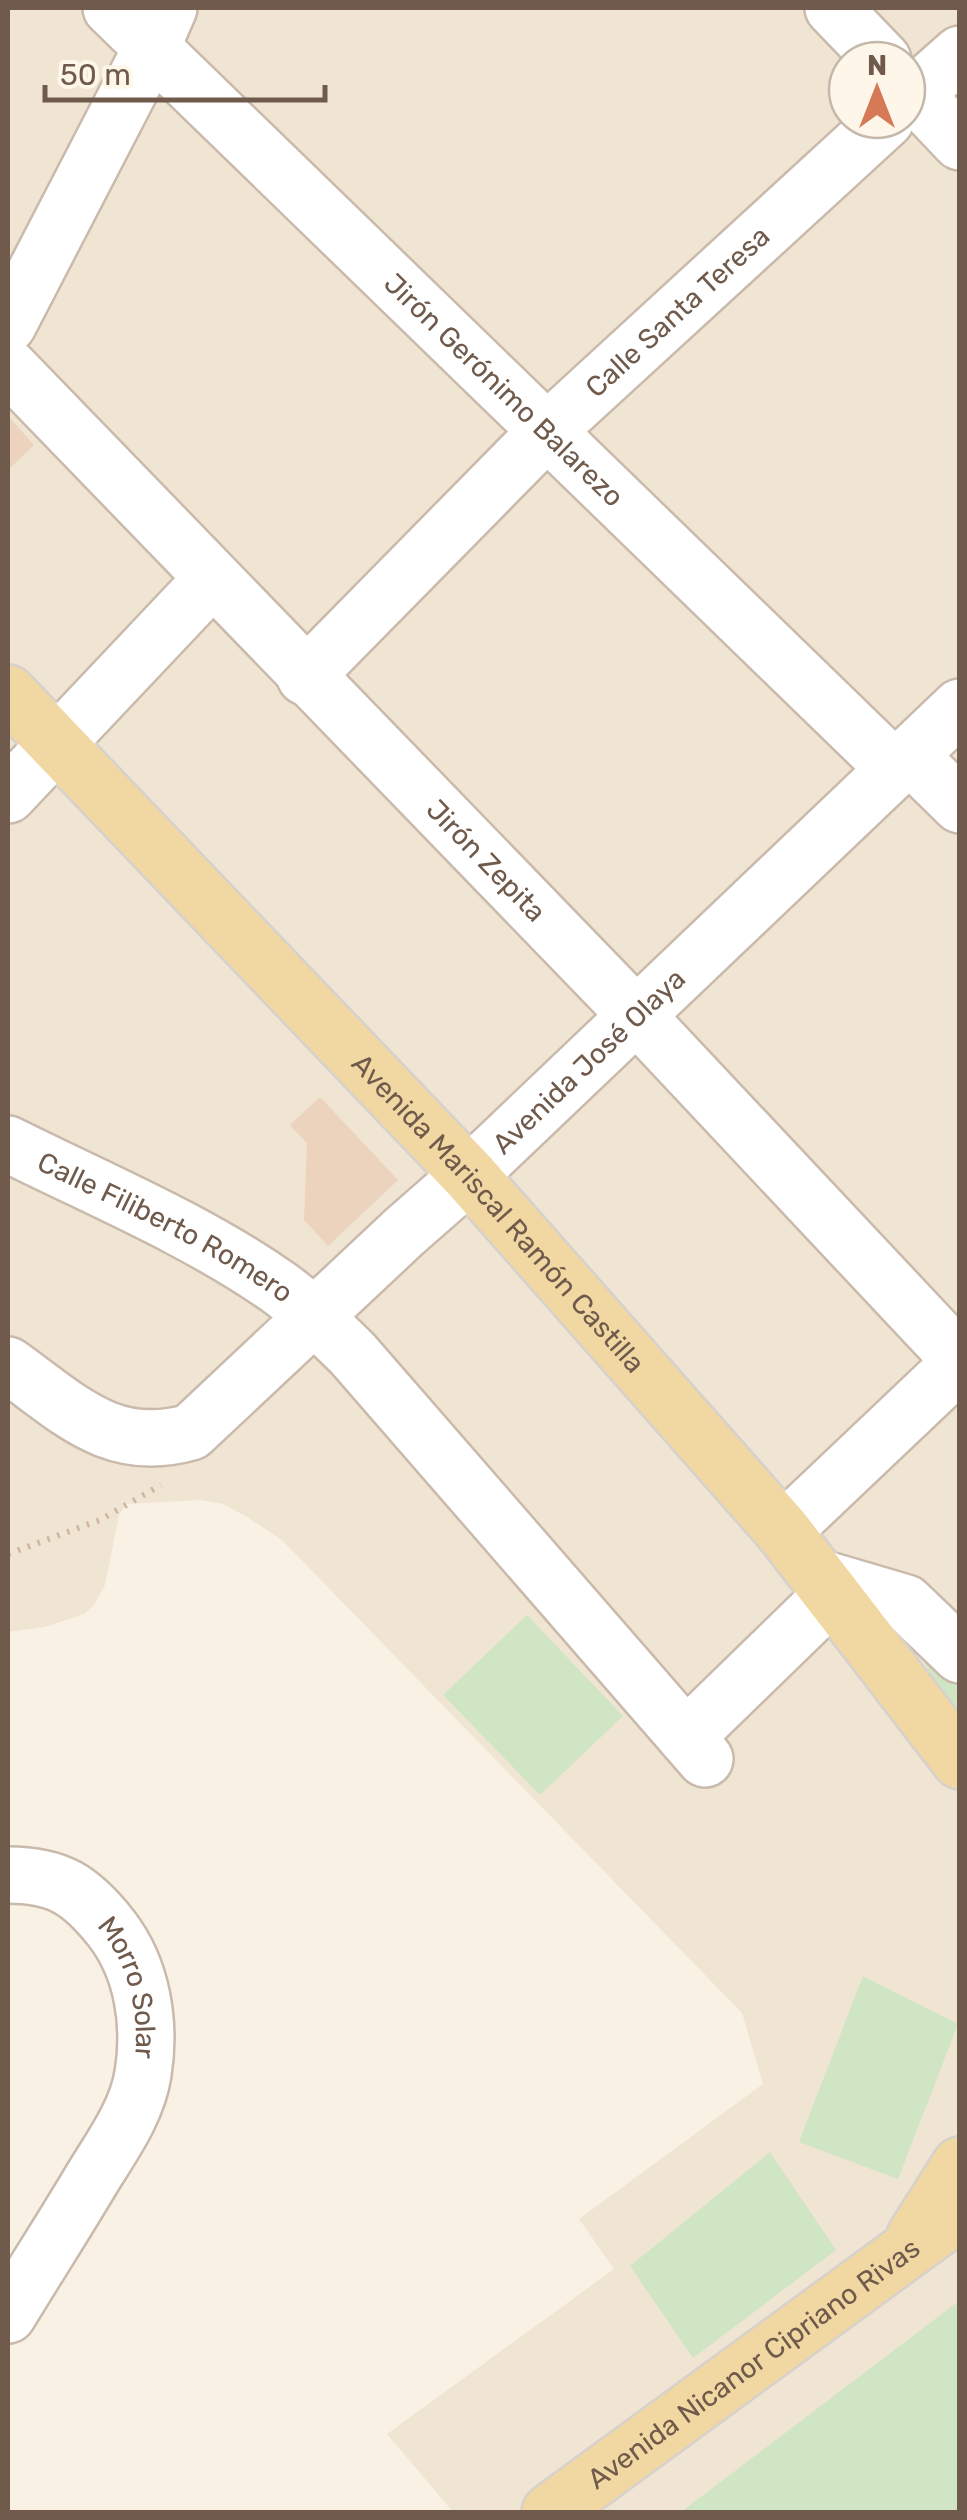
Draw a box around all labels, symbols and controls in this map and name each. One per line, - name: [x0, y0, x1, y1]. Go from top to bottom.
- scale bar: [45, 40, 325, 102]
- north arrow: [827, 40, 927, 140]
- text: N: [867, 49, 887, 82]
- text: 50 m: [60, 57, 131, 93]
- street label: Calle Santa Teresa: [579, 219, 776, 404]
- street label: Jirón Gerónimo Balarezo: [378, 266, 631, 513]
- street label: Jirón Zepita: [420, 793, 553, 928]
- street label: Avenida José Olaya: [485, 962, 692, 1160]
- street label: Avenida Mariscal Ramón Castilla: [345, 1047, 652, 1379]
- street label: Calle Filiberto Romero: [32, 1145, 300, 1309]
- street label: Morro Solar: [91, 1910, 162, 2060]
- street label: Avenida Nicanor Cipriano Rivas: [581, 2231, 926, 2496]

